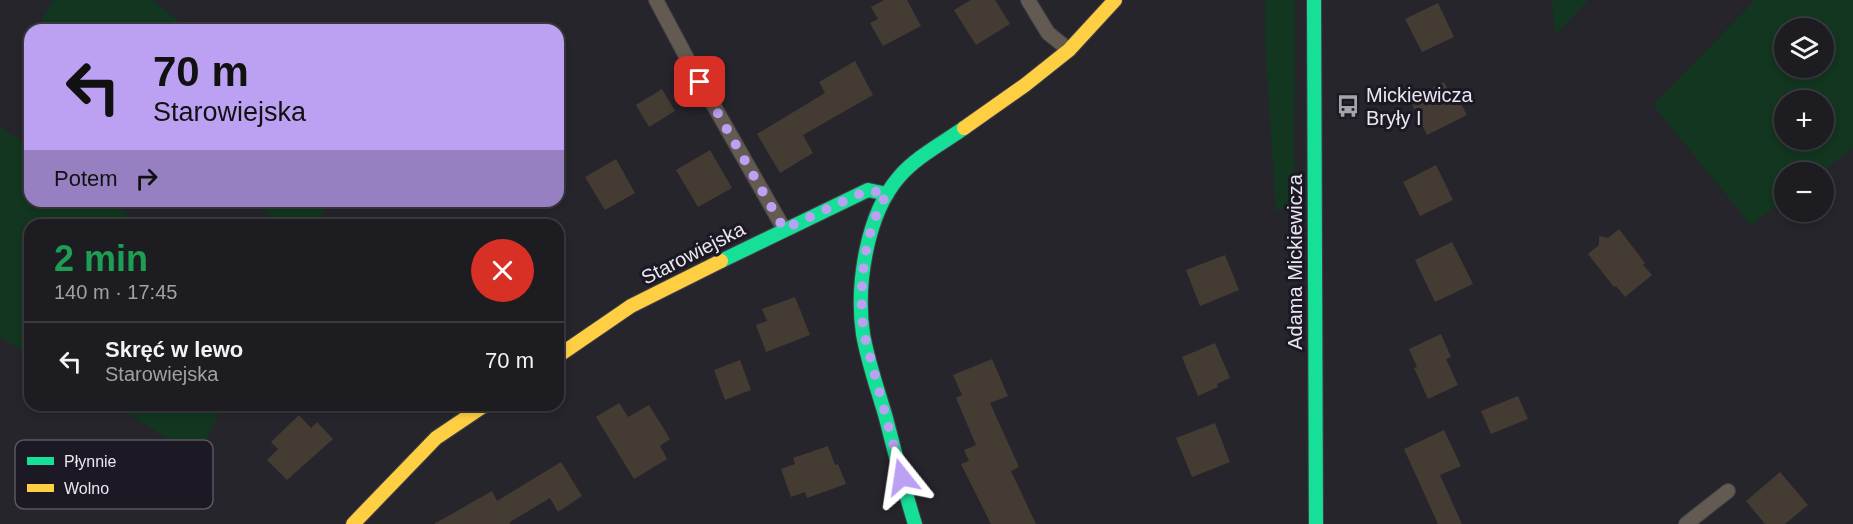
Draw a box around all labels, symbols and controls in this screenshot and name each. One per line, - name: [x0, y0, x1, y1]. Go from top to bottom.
- map controls: [1774, 18, 1834, 222]
- button: layers: [1774, 18, 1834, 78]
- icon: left: [54, 48, 132, 126]
- text: 70 m: [153, 48, 249, 95]
- pin: [674, 56, 725, 107]
- icon: arrive: [683, 65, 716, 98]
- place label: Mickiewicza Bryły I: [1366, 84, 1474, 129]
- button: +: [1774, 90, 1834, 150]
- bus stop icon: Mickiewicza Bryły I: [1335, 93, 1361, 119]
- text: Starowiejska: [153, 97, 306, 127]
- icon: right: [130, 162, 163, 195]
- button: −: [1774, 162, 1834, 222]
- text: Potem: [54, 166, 118, 191]
- street label: Adama Mickiewicza: [1284, 173, 1306, 350]
- street label: Starowiejska: [637, 217, 749, 289]
- text: 2 min: [54, 238, 148, 279]
- button: close: [471, 239, 534, 302]
- text: 140 m · 17:45: [54, 281, 177, 303]
- text: Skręć w lewo: [105, 337, 243, 362]
- icon: left: [54, 345, 87, 378]
- text: 70 m: [485, 348, 534, 373]
- text: Starowiejska: [105, 363, 218, 385]
- legend: [15, 440, 213, 509]
- position arrow: [870, 445, 934, 509]
- text: Płynnie: [64, 453, 117, 470]
- text: Wolno: [64, 480, 109, 497]

